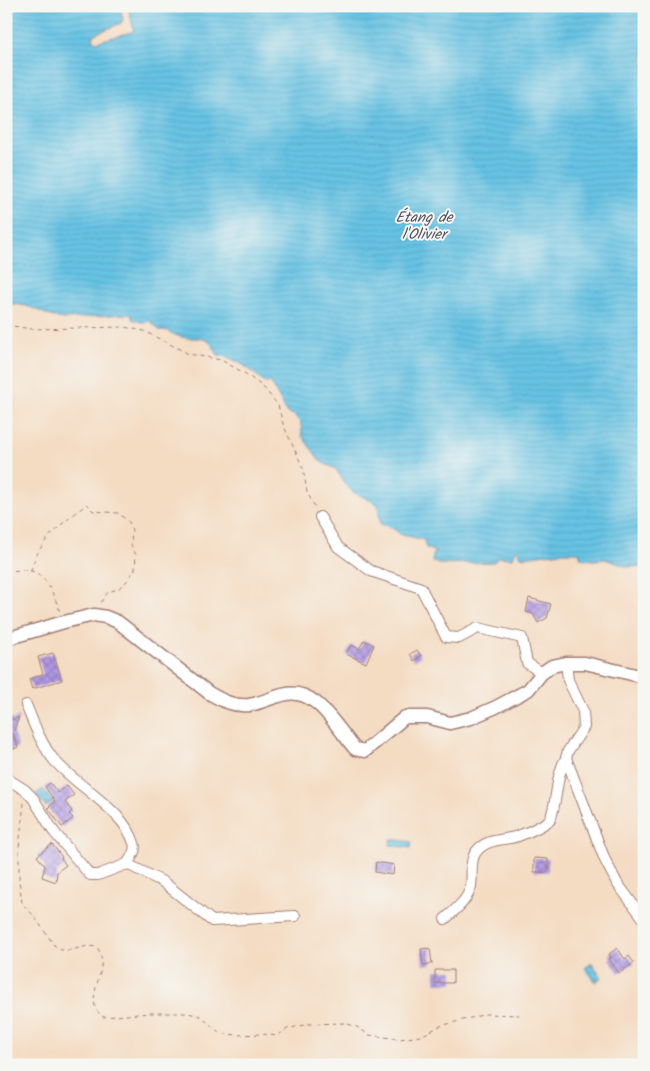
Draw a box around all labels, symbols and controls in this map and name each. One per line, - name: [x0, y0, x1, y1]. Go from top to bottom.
- water label: Étang de l'Olivier: [396, 206, 454, 247]

